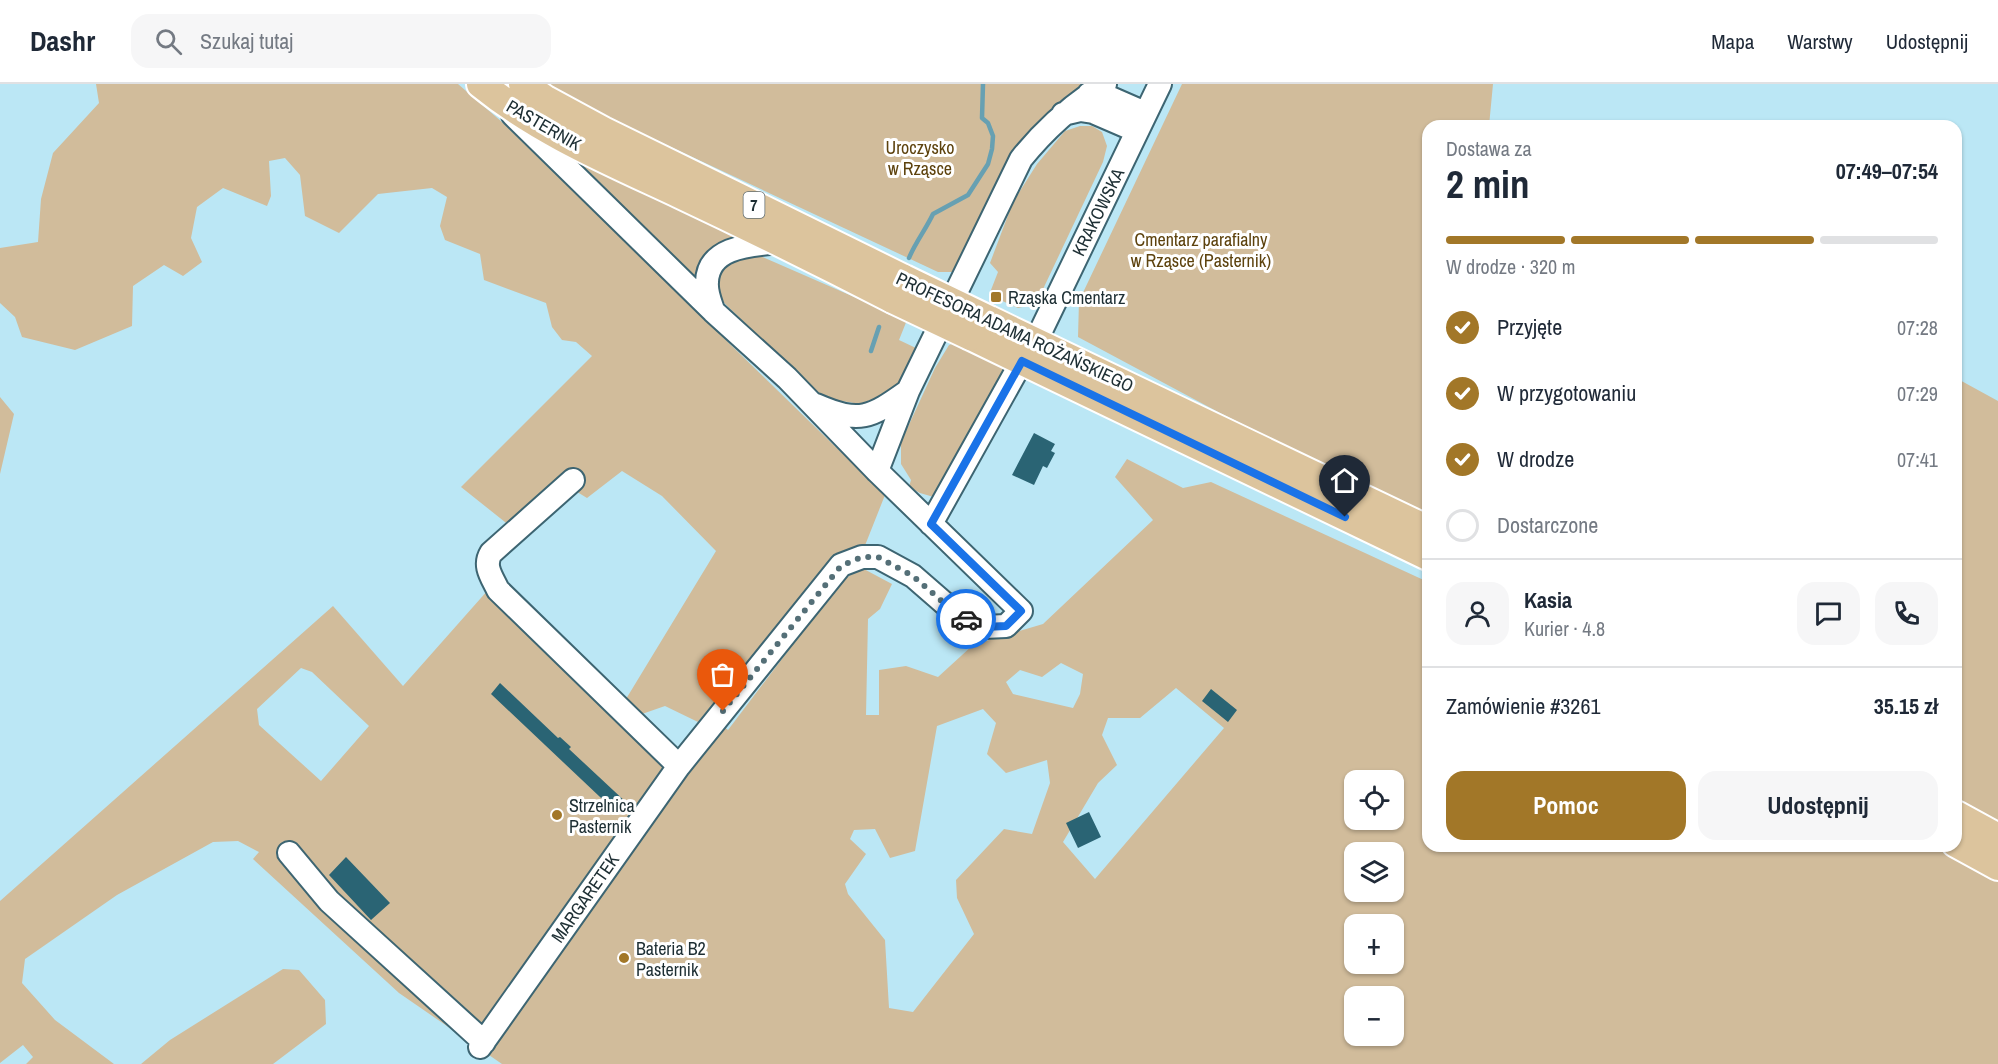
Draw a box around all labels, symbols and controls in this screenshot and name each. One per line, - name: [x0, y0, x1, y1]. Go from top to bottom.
- search box: [131, 14, 551, 68]
- text: Dashr: [30, 22, 95, 60]
- icon: search: [152, 25, 185, 58]
- text: Szukaj tutaj: [200, 26, 293, 56]
- text: Mapa: [1711, 27, 1754, 56]
- text: Warstwy: [1787, 27, 1853, 56]
- text: Udostępnij: [1886, 27, 1968, 56]
- street label: PASTERNIK: [502, 94, 586, 157]
- park label: Uroczysko w Rząsce: [886, 135, 954, 181]
- text: Dostawa za: [1446, 135, 1532, 162]
- text: 07:49–07:54: [1836, 156, 1938, 186]
- text: 2 min: [1446, 158, 1530, 210]
- street label: KRAKOWSKA: [1066, 164, 1130, 260]
- road number: 7: [744, 192, 764, 218]
- park label: Cmentarz parafialny w Rząsce (Pasternik): [1131, 227, 1271, 273]
- text: W drodze · 320 m: [1446, 253, 1575, 280]
- street label: PROFESORA ADAMA ROŻAŃSKIEGO: [892, 266, 1138, 398]
- place label: Rząska Cmentarz: [1008, 285, 1125, 310]
- marker: Rząska Cmentarz: [989, 290, 1003, 304]
- icon: check: [1446, 311, 1479, 344]
- text: Przyjęte: [1497, 312, 1562, 342]
- text: 07:28: [1897, 314, 1938, 341]
- icon: check: [1446, 377, 1479, 410]
- text: W przygotowaniu: [1497, 378, 1636, 408]
- text: 07:29: [1897, 380, 1938, 407]
- icon: check: [1446, 443, 1479, 476]
- text: W drodze: [1497, 444, 1574, 474]
- text: 07:41: [1897, 446, 1938, 473]
- pin: [1319, 455, 1370, 517]
- icon: home: [1328, 464, 1361, 497]
- text: Dostarczone: [1497, 510, 1598, 540]
- button: person: [1446, 582, 1509, 645]
- button: chat: [1797, 582, 1860, 645]
- button: phone: [1875, 582, 1938, 645]
- text: Kasia: [1524, 585, 1572, 615]
- courier: [936, 589, 996, 649]
- icon: car: [950, 603, 983, 636]
- text: Kurier · 4.8: [1524, 615, 1605, 642]
- pin: [697, 649, 748, 711]
- icon: bag: [706, 658, 739, 691]
- text: Zamówienie #3261: [1446, 691, 1600, 721]
- text: 35.15 zł: [1874, 691, 1938, 721]
- map controls: [1344, 770, 1404, 1046]
- button: locate: [1344, 770, 1404, 830]
- button: Pomoc: [1446, 771, 1686, 840]
- button: Udostępnij: [1698, 771, 1938, 840]
- place label: Strzelnica Pasternik: [569, 793, 635, 839]
- marker: Strzelnica Pasternik: [550, 808, 564, 822]
- button: layers: [1344, 842, 1404, 902]
- street label: MARGARETEK: [545, 848, 625, 947]
- button: +: [1344, 914, 1404, 974]
- place label: Bateria B2 Pasternik: [636, 936, 706, 982]
- marker: Bateria B2 Pasternik: [617, 951, 631, 965]
- button: −: [1344, 986, 1404, 1046]

